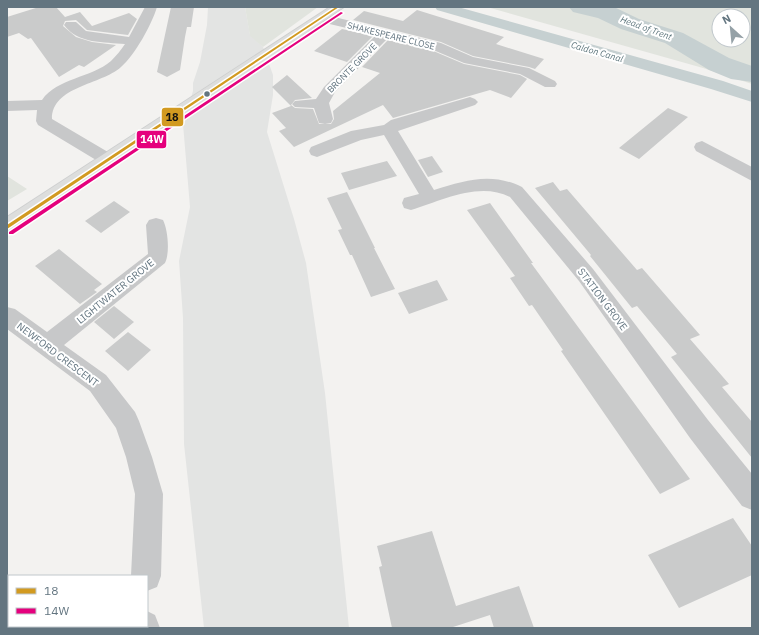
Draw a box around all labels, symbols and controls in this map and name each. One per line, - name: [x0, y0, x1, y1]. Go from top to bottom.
- north arrow: [711, 8, 751, 48]
- text: N: [720, 11, 733, 27]
- water label: Head of Trent: [619, 13, 674, 42]
- street label: SHAKESPEARE CLOSE: [346, 19, 436, 52]
- water label: Caldon Canal: [570, 39, 625, 64]
- street label: BRONTE GROVE: [325, 41, 379, 95]
- unlabelled marker: [202, 89, 212, 99]
- line badge: 18: [161, 107, 184, 127]
- text: 18: [165, 110, 179, 124]
- line badge: 14W: [136, 130, 167, 149]
- text: 14W: [140, 132, 164, 146]
- street label: LIGHTWATER GROVE: [74, 256, 157, 327]
- street label: STATION GROVE: [575, 266, 630, 333]
- street label: NEWFORD CRESCENT: [14, 319, 101, 390]
- legend: [8, 575, 148, 627]
- text: 18: [44, 583, 58, 598]
- text: 14W: [44, 603, 69, 618]

